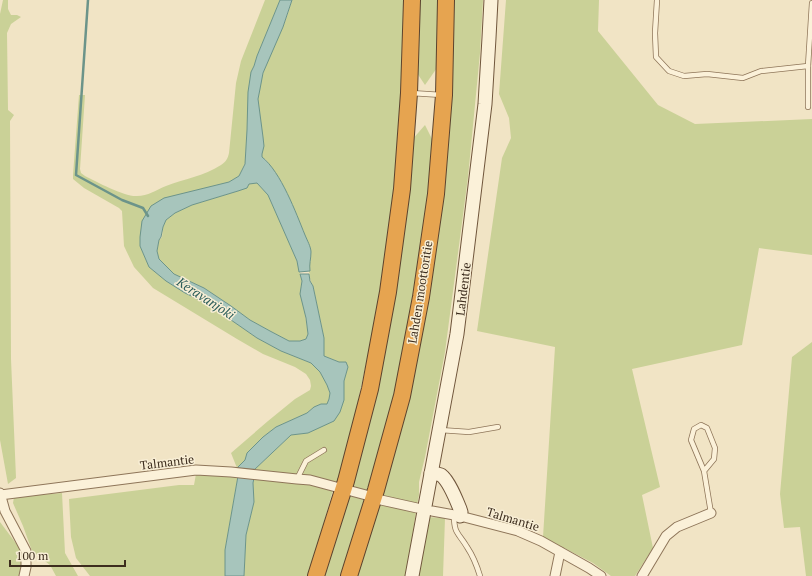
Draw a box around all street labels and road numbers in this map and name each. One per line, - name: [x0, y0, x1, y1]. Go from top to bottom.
- street label: Lahden moottoritie: [404, 240, 436, 344]
- street label: Lahdentie: [452, 261, 474, 317]
- street label: Talmantie: [139, 451, 195, 473]
- street label: Talmantie: [485, 504, 541, 534]

